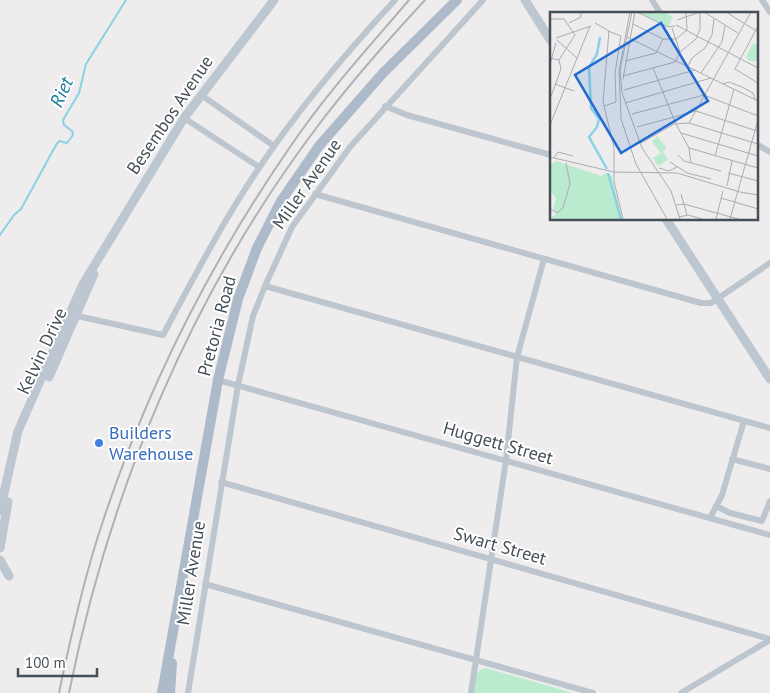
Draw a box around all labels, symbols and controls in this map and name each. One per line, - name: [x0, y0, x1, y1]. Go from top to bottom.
- inset map: [550, 12, 758, 220]
- street label: Besembos Avenue: [121, 51, 218, 179]
- water label: Riet: [44, 72, 79, 111]
- street label: Miller Avenue: [267, 134, 346, 233]
- street label: Pretoria Road: [192, 273, 241, 379]
- street label: Kelvin Drive: [11, 304, 72, 398]
- street label: Huggett Street: [441, 416, 556, 469]
- place label: Builders Warehouse: [109, 421, 193, 465]
- marker: Builders Warehouse: [93, 437, 105, 449]
- street label: Miller Avenue: [171, 519, 210, 627]
- street label: Swart Street: [451, 521, 549, 570]
- scale bar: [18, 646, 96, 678]
- text: 100 m: [25, 653, 66, 672]

